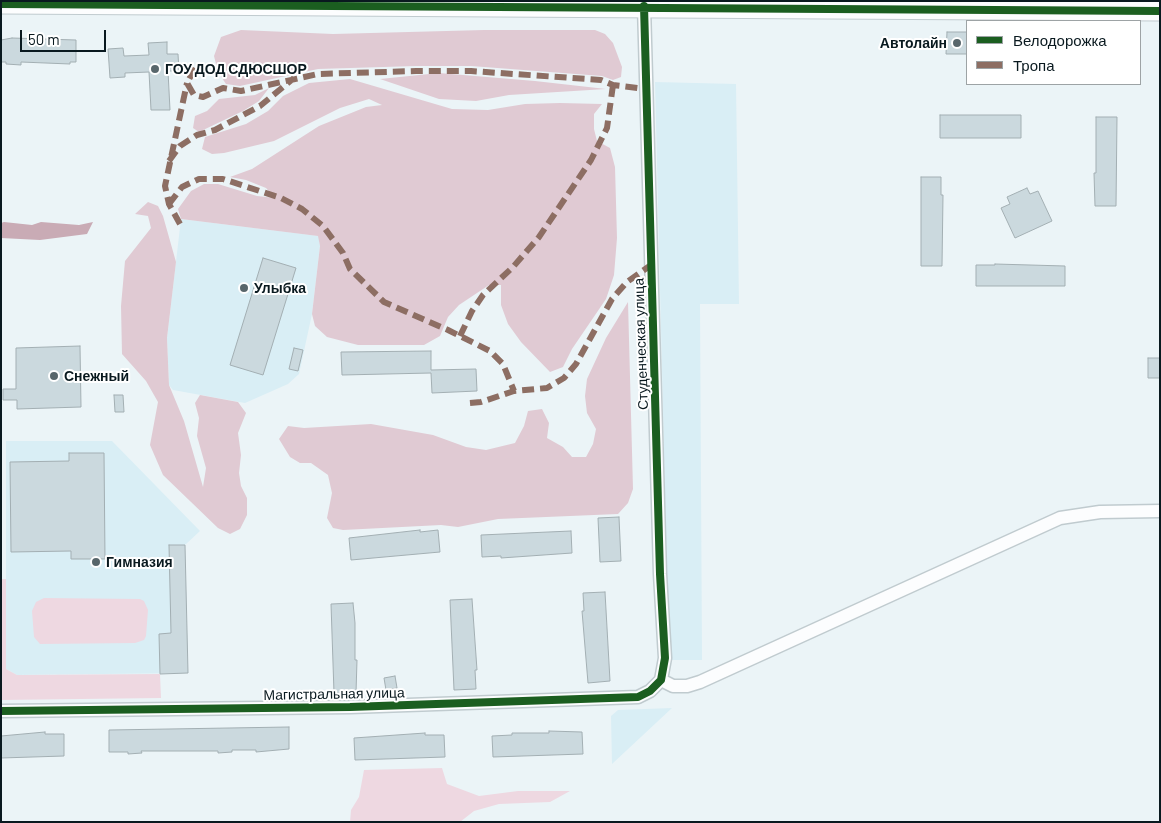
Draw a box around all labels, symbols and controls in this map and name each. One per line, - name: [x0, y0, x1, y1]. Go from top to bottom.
- scale bar: [22, 20, 109, 52]
- legend: [966, 20, 1141, 85]
- text: 50 m: [28, 30, 60, 48]
- text: Велодорожка: [1013, 31, 1107, 49]
- place label: Автолайн: [880, 35, 947, 51]
- marker: Автолайн: [951, 37, 963, 49]
- text: Тропа: [1013, 56, 1054, 74]
- place label: ГОУ ДОД СДЮСШОР: [165, 61, 307, 77]
- marker: ГОУ ДОД СДЮСШОР: [149, 63, 161, 75]
- street label: Студенческая улица: [630, 278, 652, 410]
- place label: Улыбка: [254, 280, 306, 296]
- marker: Улыбка: [238, 282, 250, 294]
- place label: Снежный: [64, 368, 129, 384]
- marker: Снежный: [48, 370, 60, 382]
- place label: Гимназия: [106, 554, 173, 570]
- marker: Гимназия: [90, 556, 102, 568]
- street label: Магистральная улица: [263, 684, 405, 704]

